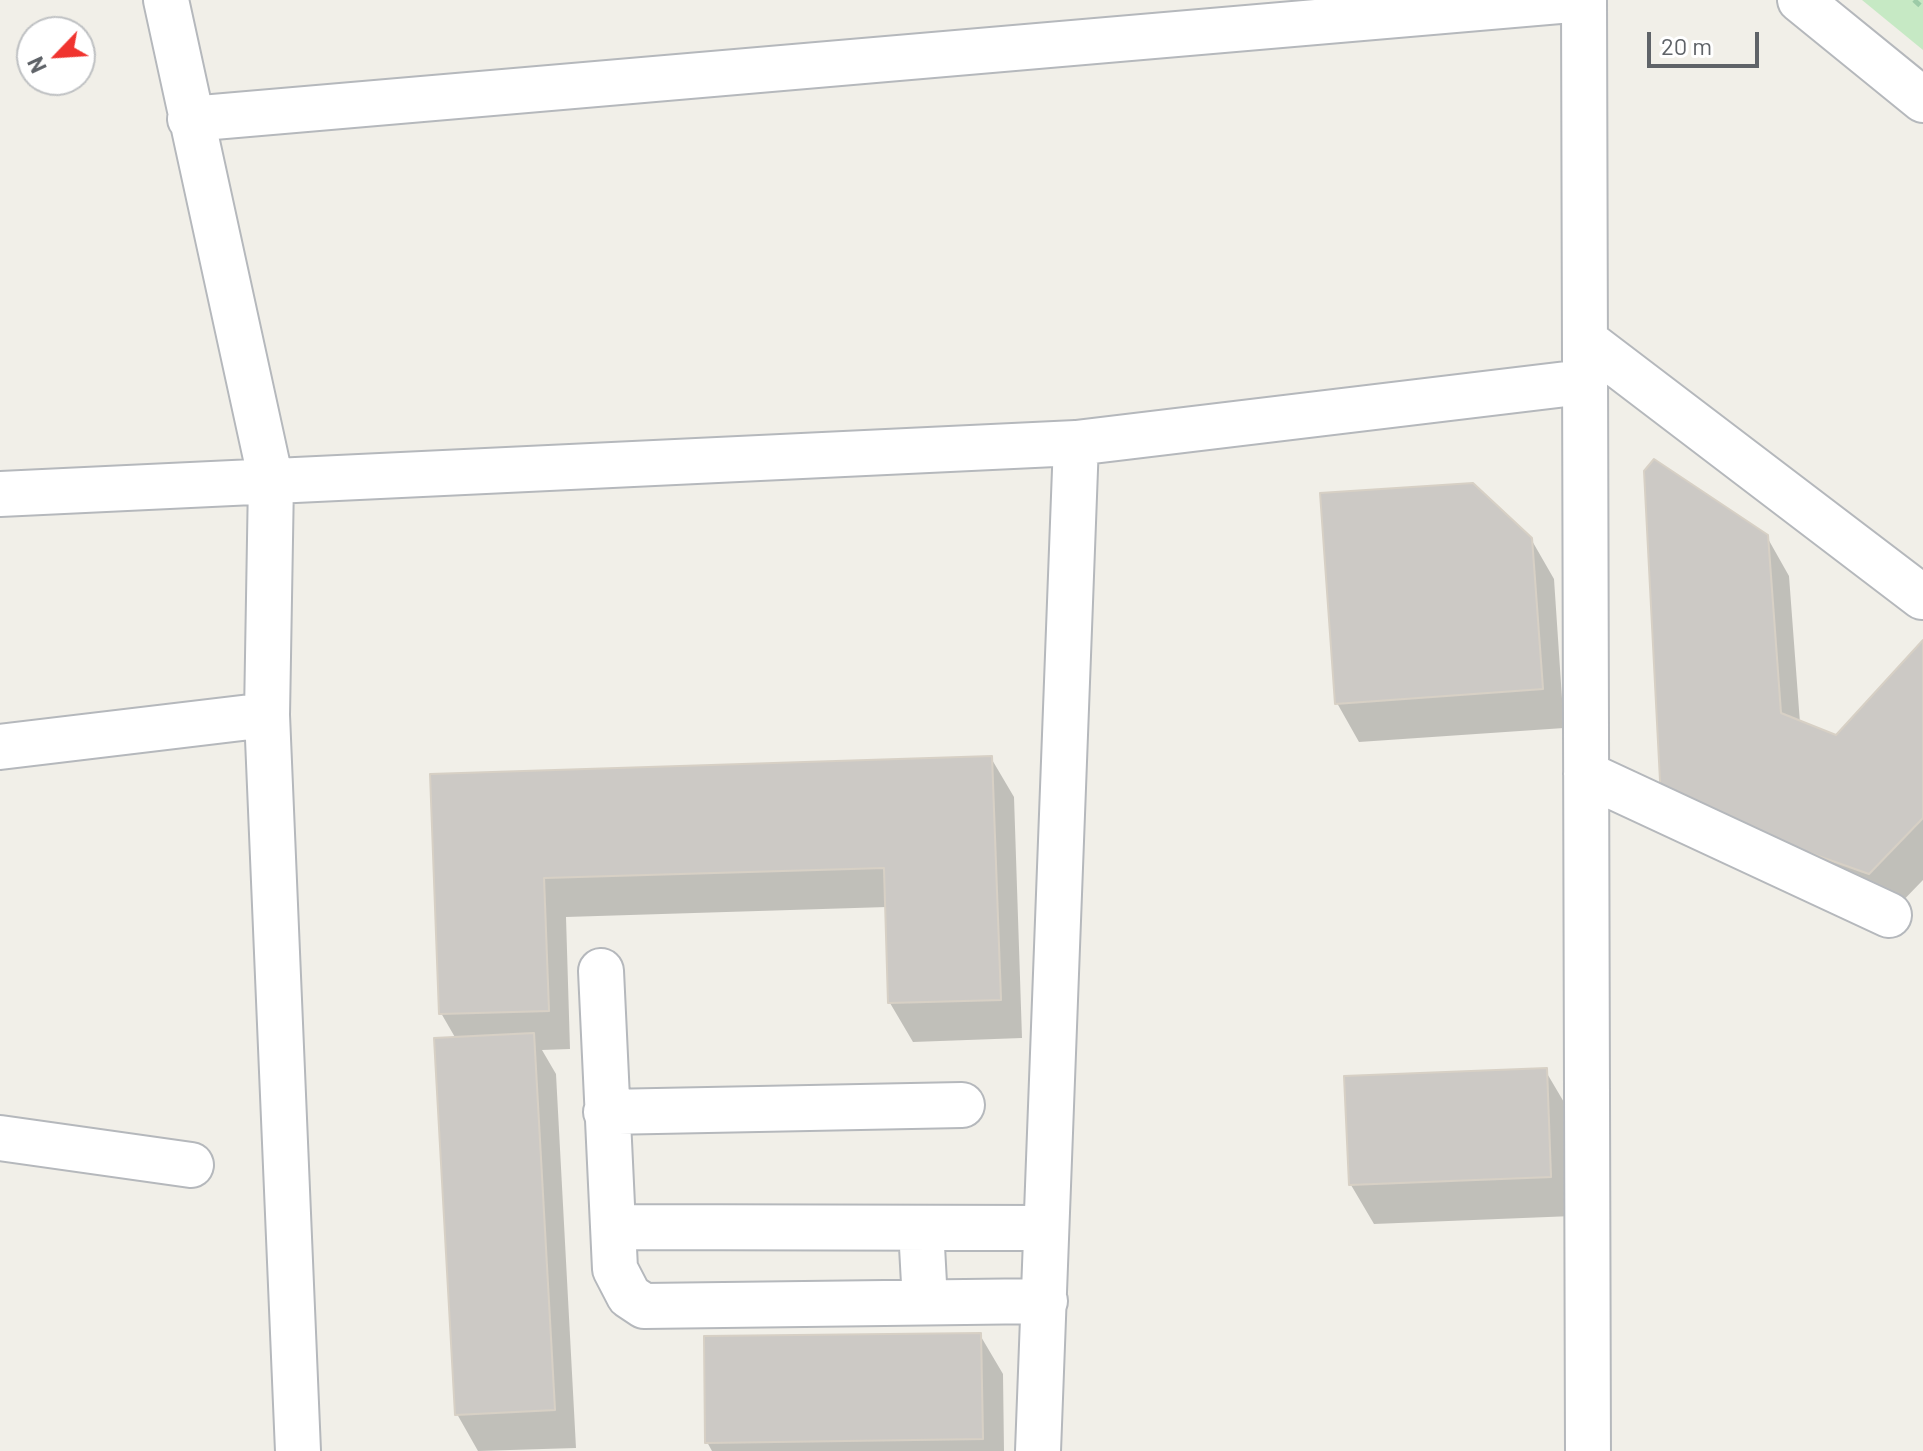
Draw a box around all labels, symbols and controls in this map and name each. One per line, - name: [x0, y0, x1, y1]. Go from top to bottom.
- north arrow: [16, 16, 96, 96]
- scale bar: [1651, 16, 1763, 66]
- text: 20 m: [1661, 31, 1712, 60]
- text: N: [21, 53, 51, 77]

